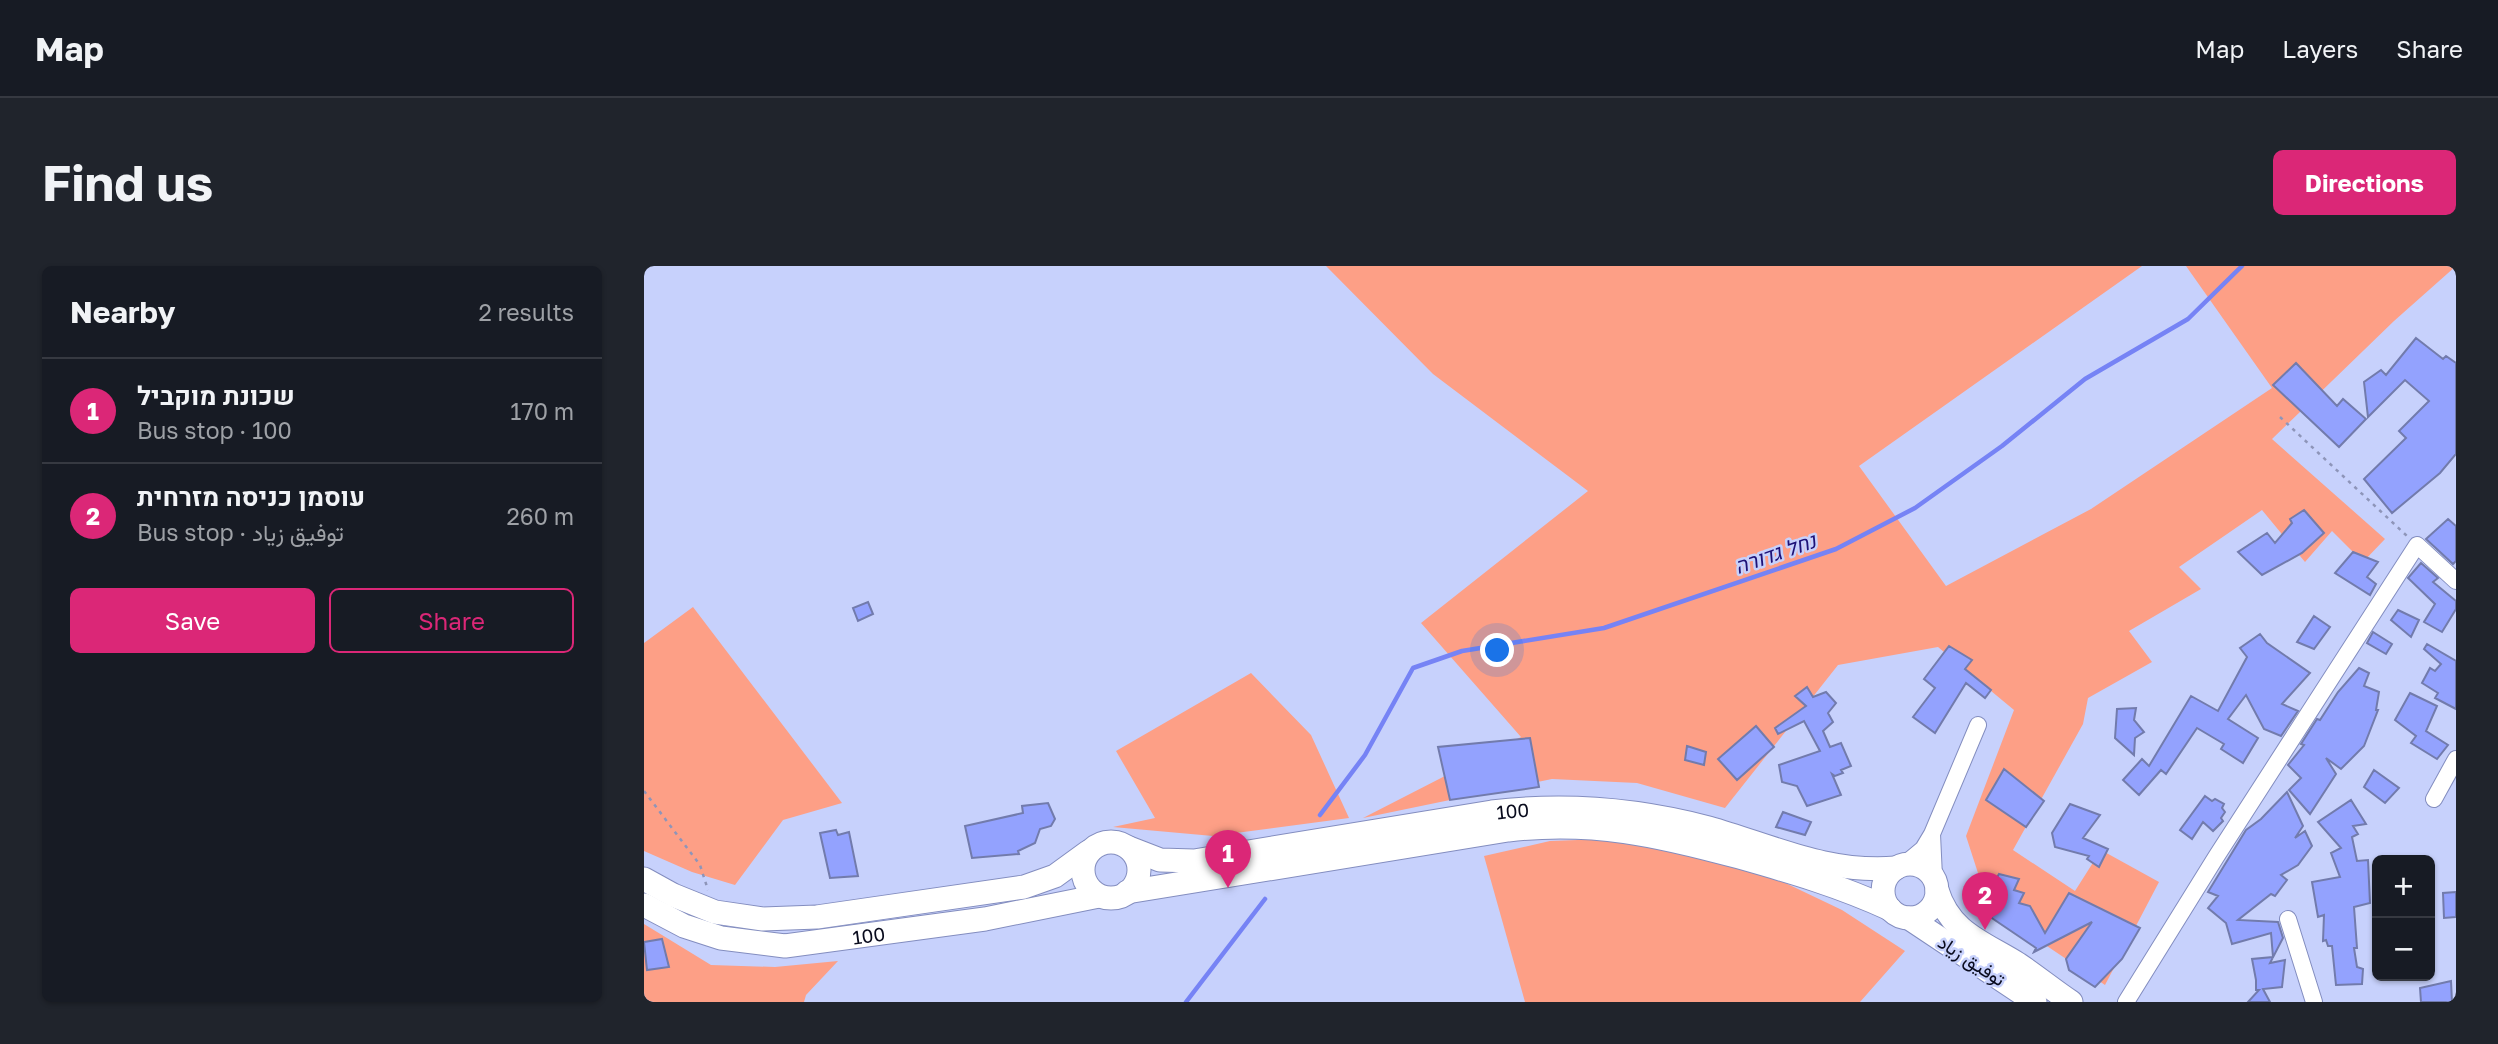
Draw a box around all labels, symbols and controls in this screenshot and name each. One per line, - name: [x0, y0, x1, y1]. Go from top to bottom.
- text: Map: [35, 29, 104, 68]
- text: Map: [2195, 34, 2244, 63]
- text: Layers: [2282, 34, 2358, 63]
- text: Share: [2396, 34, 2463, 63]
- button: Directions: [2273, 150, 2456, 215]
- text: Find us: [42, 153, 213, 212]
- text: Nearby: [70, 294, 175, 330]
- text: 2 results: [478, 298, 574, 326]
- text: שכונת מוקביל: [137, 380, 295, 411]
- text: 1: [87, 397, 99, 425]
- text: 170 m: [510, 397, 574, 425]
- text: Bus stop · 100: [137, 416, 292, 444]
- text: עוסמן כניסה מזרחית: [137, 481, 365, 512]
- text: 2: [86, 502, 100, 530]
- text: 260 m: [506, 502, 574, 530]
- text: Bus stop · توفيق زياد: [137, 518, 344, 546]
- water label: נחל גדורה: [1731, 527, 1820, 579]
- button: Save: [70, 588, 315, 653]
- button: Share: [329, 588, 574, 653]
- your location: [1480, 633, 1514, 667]
- street label: 100: [1495, 797, 1530, 823]
- pin: 1: [1205, 830, 1251, 888]
- map controls: [2372, 855, 2435, 981]
- button: +: [2372, 855, 2435, 918]
- pin: 2: [1962, 872, 2008, 930]
- button: −: [2372, 918, 2435, 981]
- street label: 100: [851, 921, 886, 948]
- street label: توفيق زياد: [1933, 930, 2010, 991]

